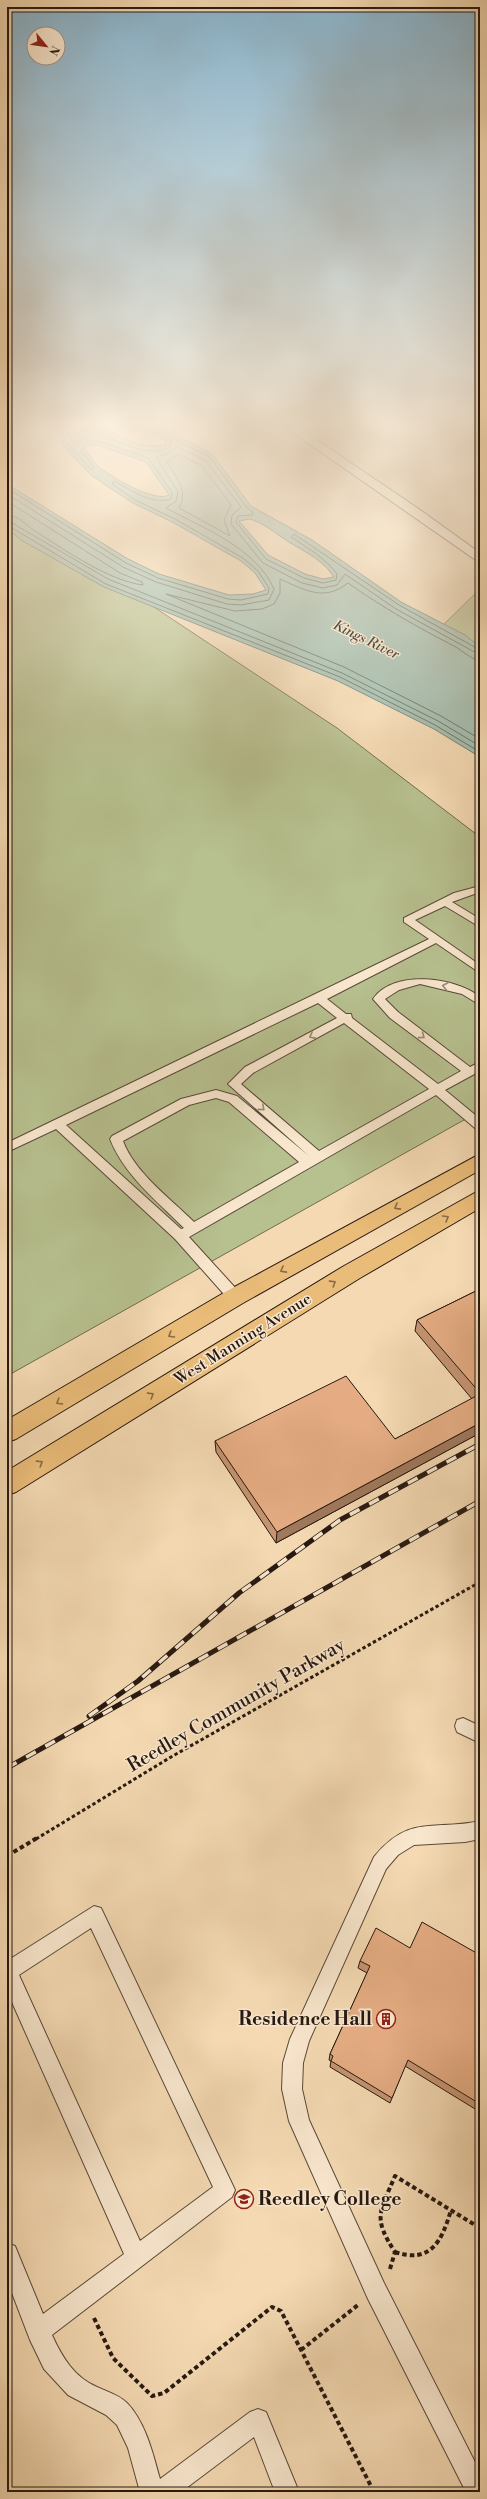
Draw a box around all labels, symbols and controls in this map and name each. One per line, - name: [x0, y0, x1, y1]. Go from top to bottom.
- north arrow: [26, 26, 66, 66]
- text: N: [45, 43, 62, 58]
- water label: Kings River: [330, 616, 403, 664]
- one-way arrow: [442, 983, 448, 991]
- one-way arrow: [309, 1031, 316, 1039]
- one-way arrow: [418, 1032, 425, 1039]
- one-way arrow: [257, 1104, 265, 1111]
- one-way arrow: [394, 1203, 401, 1210]
- one-way arrow: [442, 1215, 449, 1222]
- one-way arrow: [280, 1266, 287, 1273]
- one-way arrow: [329, 1281, 336, 1288]
- street label: West Manning Avenue: [170, 1289, 315, 1390]
- one-way arrow: [168, 1331, 175, 1338]
- one-way arrow: [147, 1392, 154, 1400]
- one-way arrow: [56, 1397, 63, 1404]
- one-way arrow: [36, 1460, 43, 1468]
- street label: Reedley Community Parkway: [123, 1632, 350, 1777]
- place label: Residence Hall: [238, 2007, 372, 2031]
- building icon: Residence Hall: [375, 2008, 397, 2030]
- place label: Reedley College: [258, 2187, 402, 2211]
- school or university icon: Reedley College: [233, 2188, 255, 2210]

